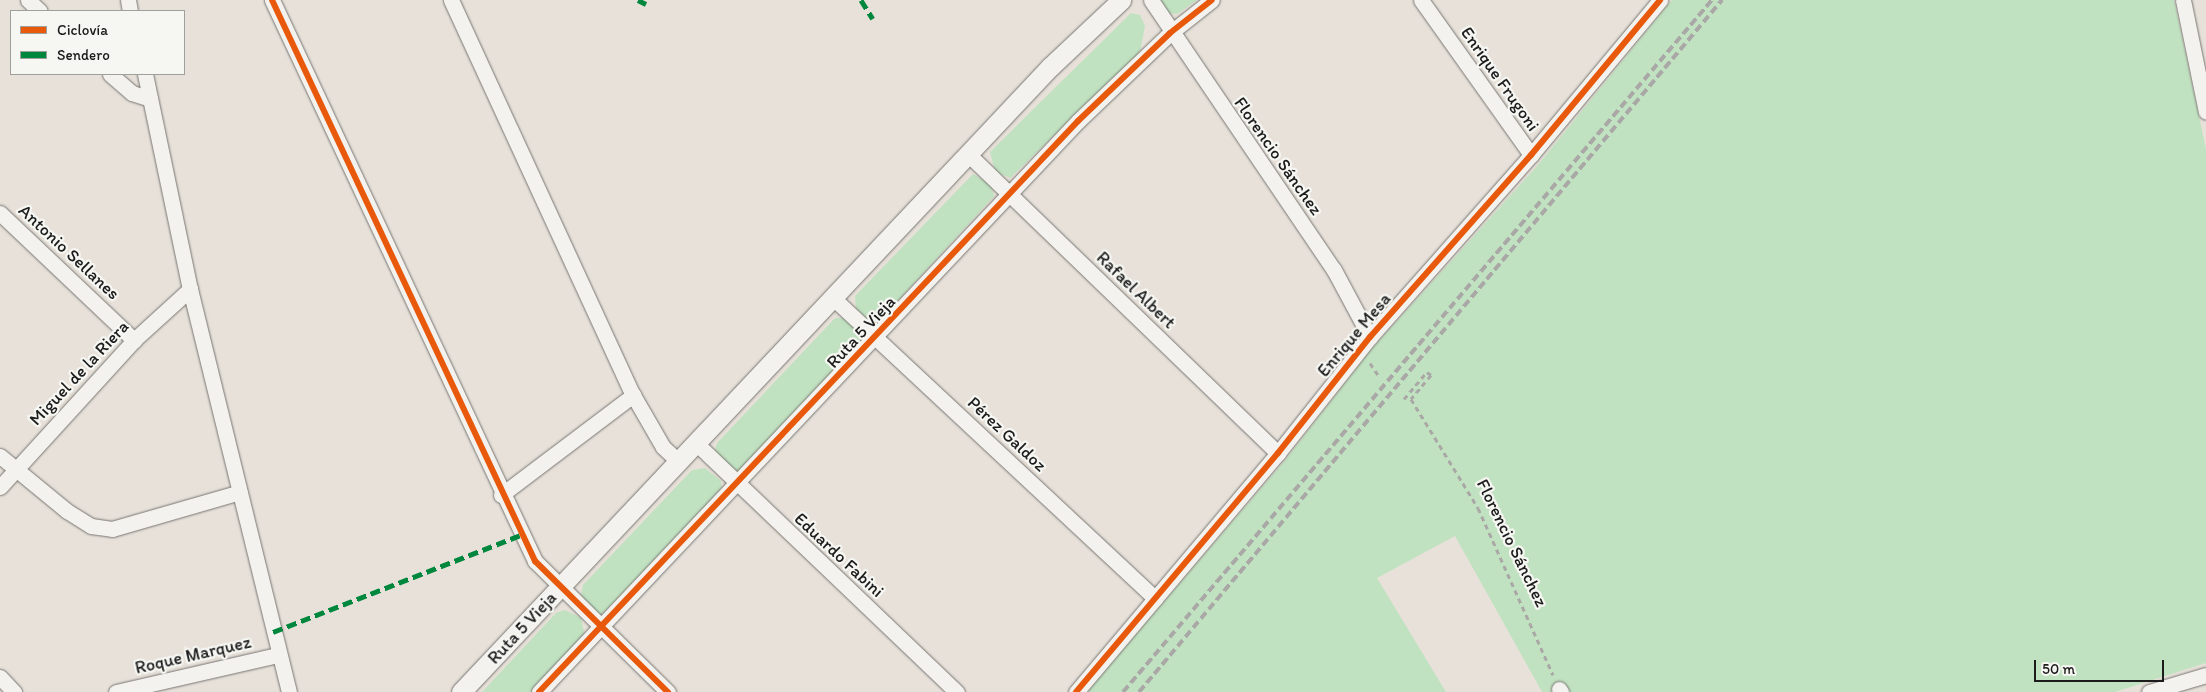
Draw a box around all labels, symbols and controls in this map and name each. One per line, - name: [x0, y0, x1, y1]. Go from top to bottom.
- legend: [10, 10, 185, 75]
- text: Ciclovía: [57, 21, 108, 39]
- street label: Enrique Frugoni: [1456, 23, 1544, 135]
- text: Sendero: [57, 46, 110, 64]
- street label: Florencio Sánchez: [1229, 93, 1327, 219]
- street label: Antonio Sellanes: [14, 200, 124, 304]
- street label: Rafael Albert: [1092, 247, 1180, 333]
- street label: Enrique Mesa: [1313, 289, 1395, 381]
- street label: Ruta 5 Vieja: [822, 291, 900, 373]
- street label: Miguel de la Riera: [24, 315, 134, 431]
- street label: Pérez Galdoz: [963, 392, 1051, 476]
- street label: Florencio Sánchez: [1472, 476, 1552, 610]
- street label: Eduardo Fabini: [790, 508, 888, 602]
- street label: Ruta 5 Vieja: [483, 587, 561, 669]
- street label: Roque Marquez: [133, 631, 253, 679]
- scale bar: [2036, 650, 2166, 682]
- text: 50 m: [2042, 660, 2075, 678]

